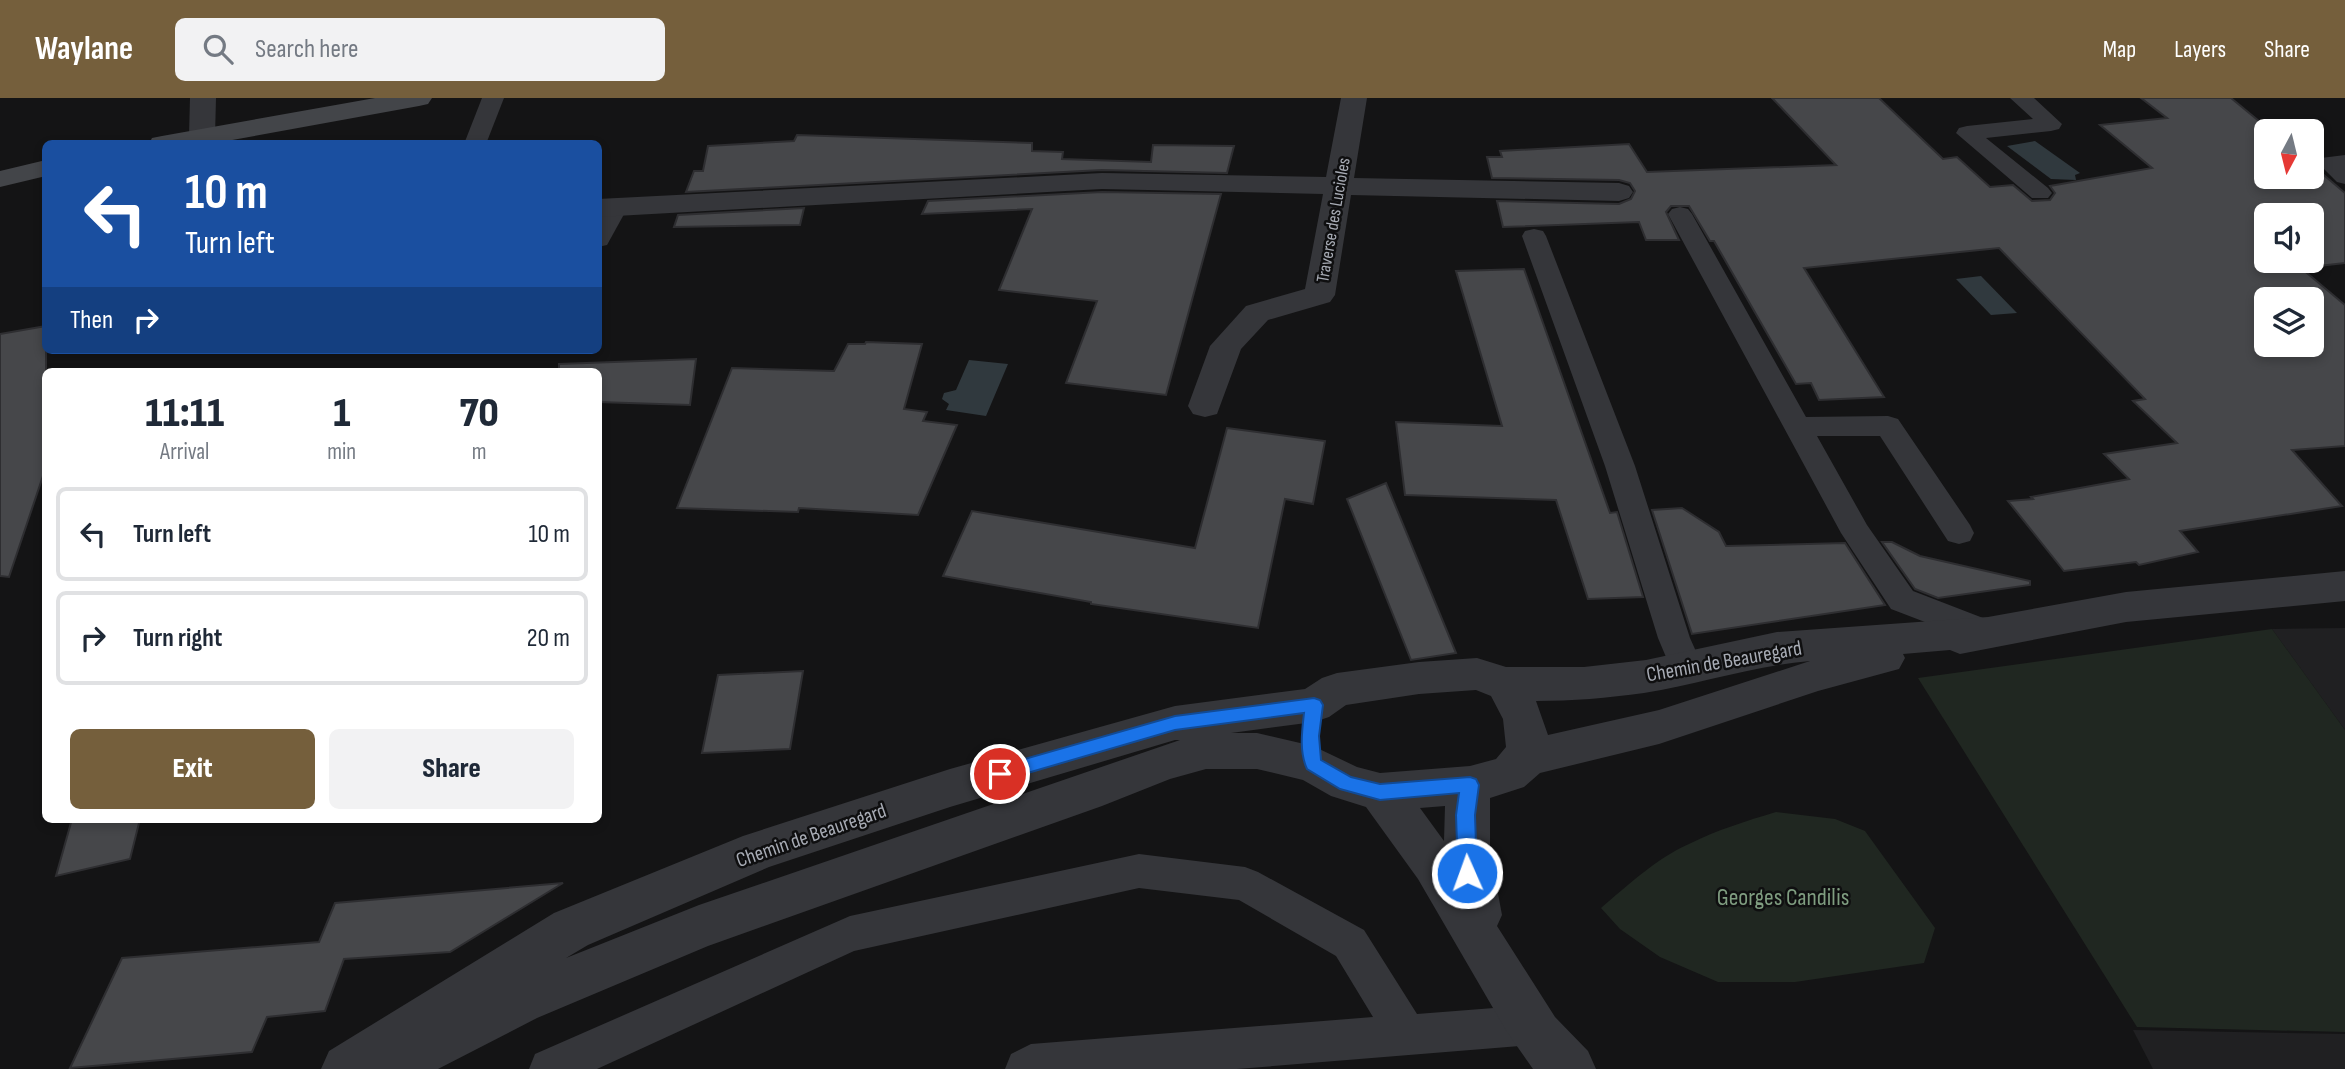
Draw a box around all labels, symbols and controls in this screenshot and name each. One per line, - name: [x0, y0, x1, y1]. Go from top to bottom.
- search box: [175, 18, 665, 81]
- text: Waylane: [35, 29, 133, 69]
- icon: search: [199, 30, 237, 68]
- text: Search here: [255, 34, 358, 65]
- text: Map: [2103, 35, 2136, 64]
- text: Layers: [2174, 35, 2226, 64]
- text: Share: [2264, 35, 2310, 64]
- north arrow: [2254, 119, 2324, 189]
- map controls: [2254, 119, 2324, 357]
- street label: Traverse des Lucioles: [1312, 156, 1355, 284]
- text: 10 m: [185, 164, 268, 223]
- icon: left: [70, 168, 161, 259]
- button: sound: [2254, 203, 2324, 273]
- text: Turn left: [185, 224, 275, 263]
- button: layers: [2254, 287, 2324, 357]
- icon: right: [127, 301, 165, 339]
- text: Then: [70, 305, 113, 336]
- text: 11:11: [145, 388, 224, 439]
- text: 1: [333, 388, 350, 439]
- text: 70: [459, 388, 499, 439]
- text: Arrival: [160, 438, 209, 466]
- text: min: [327, 438, 356, 466]
- text: m: [472, 438, 486, 466]
- icon: left: [74, 515, 112, 553]
- text: Turn left: [133, 519, 211, 550]
- text: 10 m: [528, 519, 570, 550]
- icon: right: [74, 619, 112, 657]
- text: Turn right: [133, 623, 222, 654]
- text: 20 m: [527, 623, 570, 654]
- street label: Chemin de Beauregard: [1644, 636, 1804, 687]
- button: Exit: [70, 729, 315, 809]
- button: Share: [329, 729, 574, 809]
- pin: [970, 744, 1030, 804]
- icon: arrive: [981, 755, 1019, 793]
- street label: Chemin de Beauregard: [733, 798, 890, 873]
- position arrow: [1430, 836, 1504, 910]
- park label: Georges Candilis: [1717, 883, 1849, 912]

